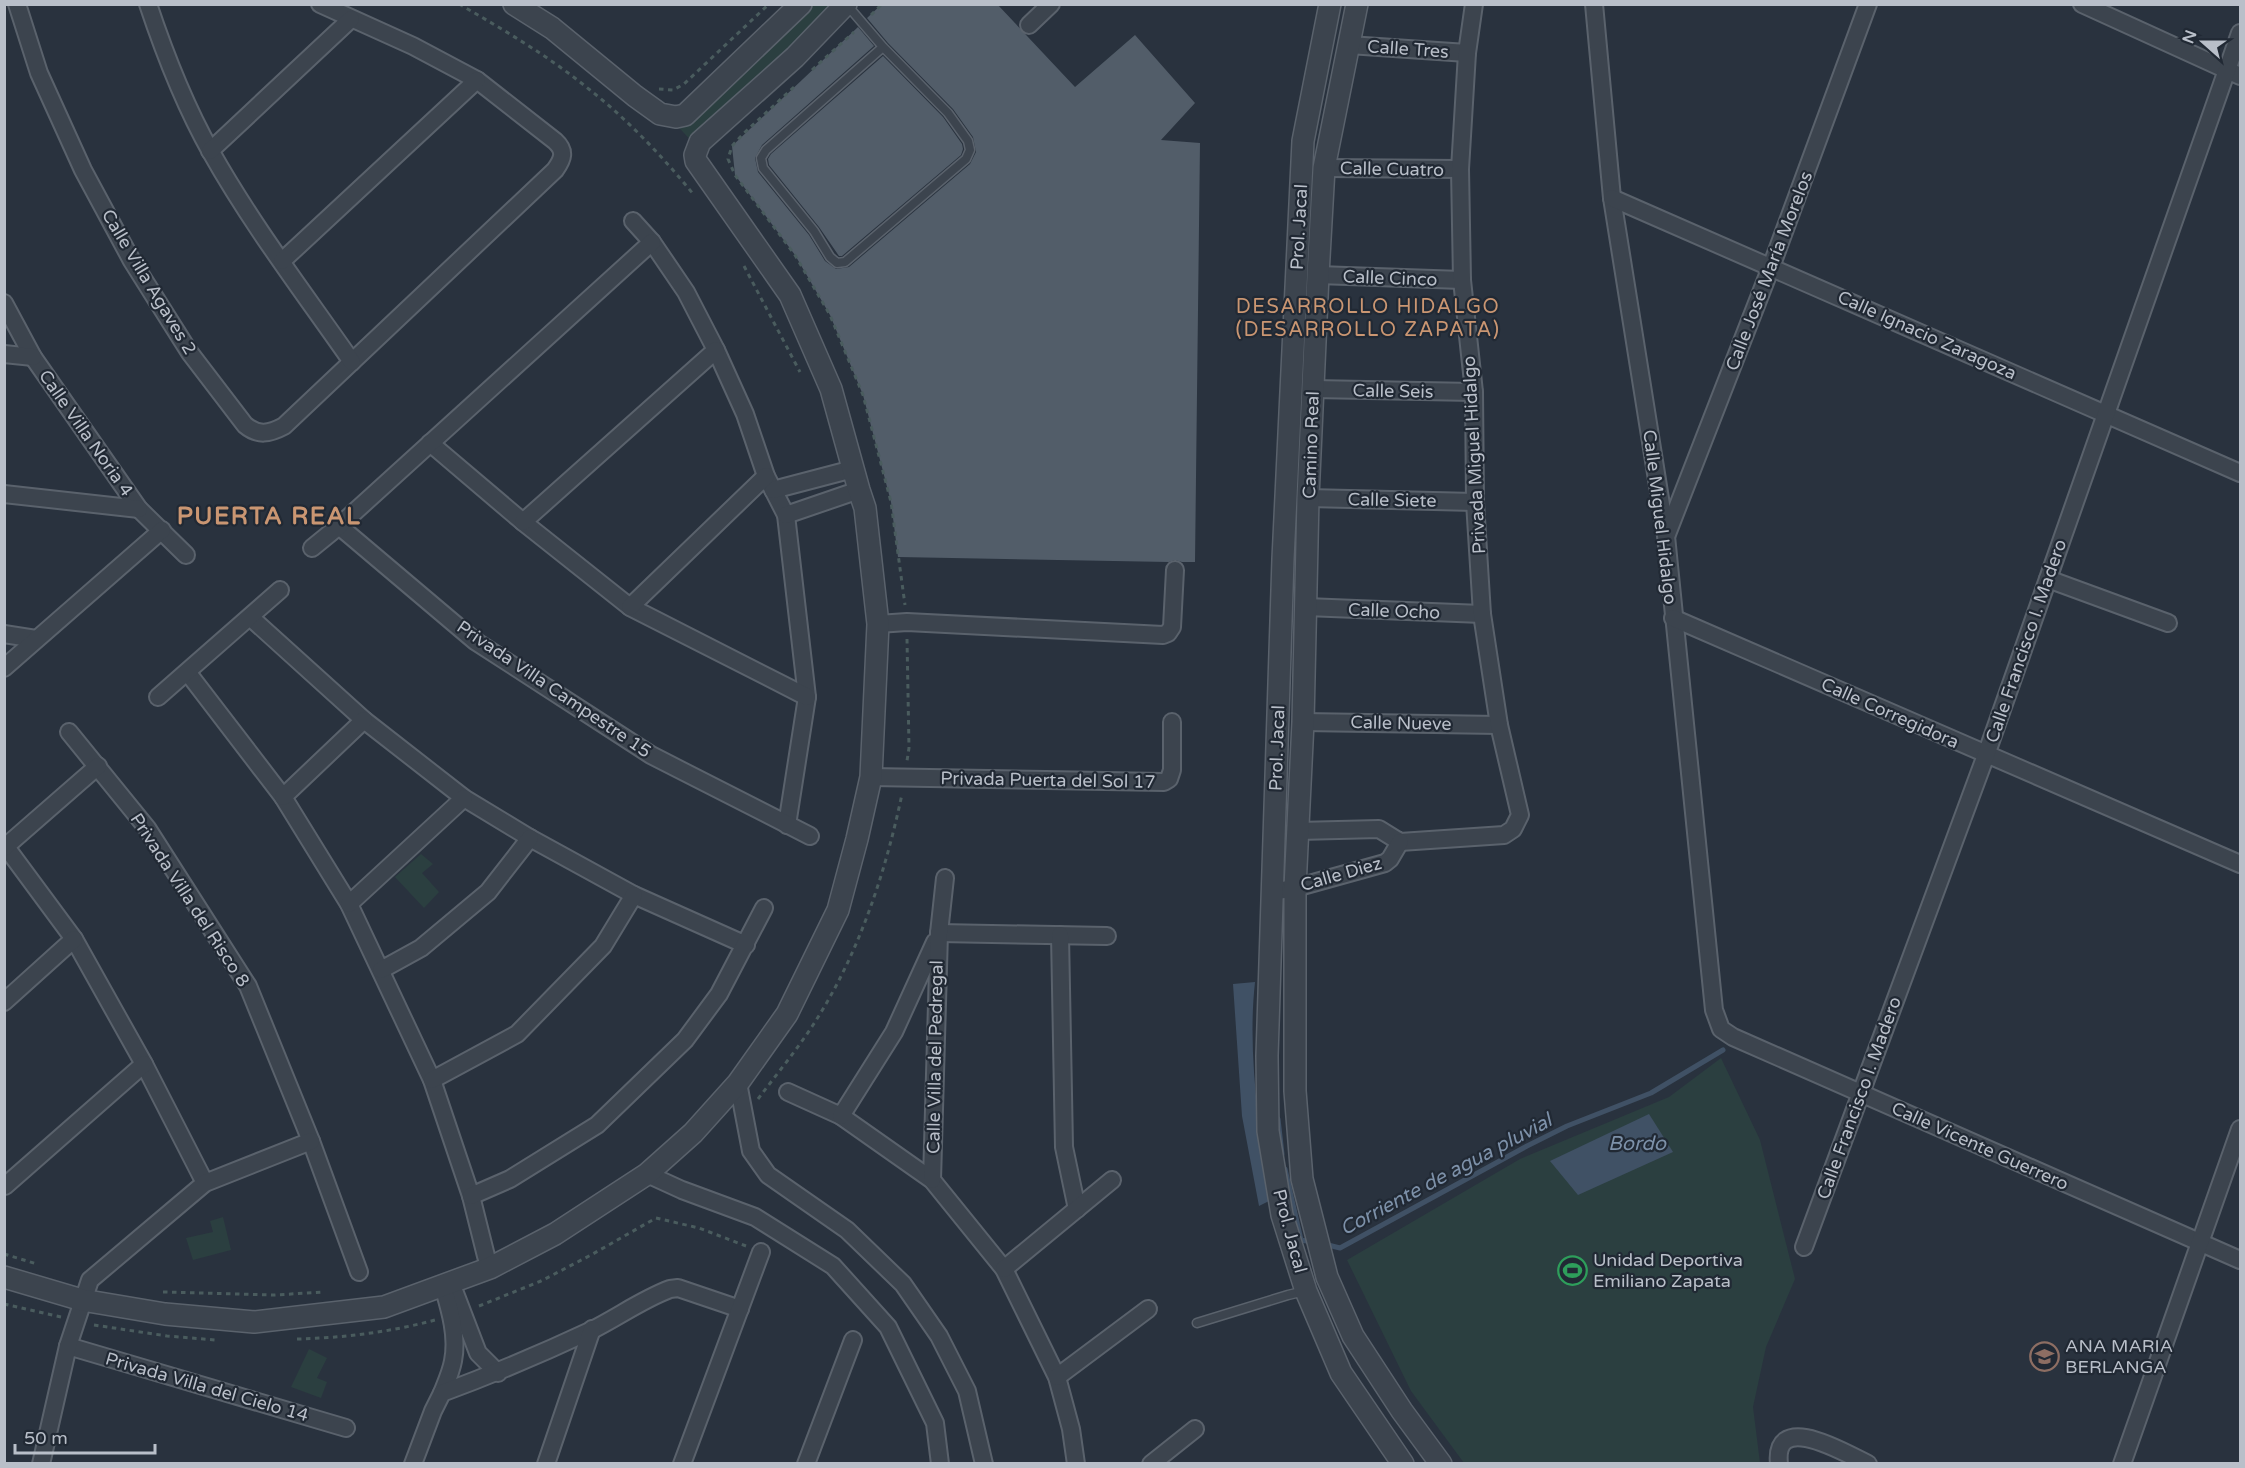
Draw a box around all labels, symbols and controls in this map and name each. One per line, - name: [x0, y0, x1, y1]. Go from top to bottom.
- north arrow: [2173, 12, 2233, 72]
- text: N: [2178, 27, 2202, 47]
- street label: Calle Tres: [1366, 35, 1450, 63]
- street label: Calle Cuatro: [1340, 157, 1444, 181]
- street label: Calle José María Morelos: [1721, 168, 1817, 374]
- street label: Prol. Jacal: [1286, 183, 1312, 271]
- street label: Calle Villa Agaves 2: [97, 205, 201, 359]
- street label: Calle Cinco: [1342, 265, 1438, 291]
- street label: Calle Ignacio Zaragoza: [1834, 286, 2020, 384]
- district label: DESARROLLO HIDALGO (DESARROLLO ZAPATA): [1235, 295, 1501, 342]
- street label: Privada Miguel Hidalgo: [1458, 355, 1490, 555]
- street label: Calle Villa Noria 4: [34, 365, 138, 501]
- street label: Calle Seis: [1352, 379, 1434, 403]
- street label: Camino Real: [1298, 391, 1324, 499]
- street label: Calle Miguel Hidalgo: [1638, 428, 1682, 606]
- street label: Calle Siete: [1347, 488, 1437, 512]
- district label: PUERTA REAL: [177, 502, 361, 531]
- street label: Calle Francisco I. Madero: [1981, 536, 2071, 746]
- street label: Calle Ocho: [1348, 598, 1441, 624]
- street label: Privada Villa Campestre 15: [453, 616, 655, 762]
- street label: Calle Corregidora: [1818, 673, 1962, 753]
- street label: Prol. Jacal: [1265, 705, 1289, 791]
- street label: Calle Nueve: [1350, 711, 1452, 735]
- street label: Privada Puerta del Sol 17: [940, 767, 1156, 793]
- street label: Privada Villa del Risco 8: [126, 809, 254, 991]
- street label: Calle Diez: [1298, 852, 1384, 896]
- street label: Calle Villa del Pedregal: [922, 960, 948, 1154]
- street label: Calle Francisco I. Madero: [1812, 994, 1906, 1202]
- street label: Calle Vicente Guerrero: [1888, 1097, 2072, 1195]
- water label: Corriente de agua pluvial: [1336, 1108, 1558, 1241]
- water label: Bordo: [1608, 1132, 1667, 1156]
- street label: Prol. Jacal: [1268, 1187, 1312, 1275]
- place label: Unidad Deportiva Emiliano Zapata: [1593, 1249, 1743, 1292]
- sports icon: Unidad Deportiva Emiliano Zapata: [1556, 1254, 1588, 1286]
- place label: ANA MARIA BERLANGA: [2065, 1335, 2173, 1378]
- school or university icon: ANA MARIA BERLANGA: [2028, 1340, 2060, 1372]
- street label: Privada Villa del Cielo 14: [103, 1347, 311, 1427]
- scale bar: [15, 1417, 154, 1455]
- text: 50 m: [24, 1427, 68, 1449]

